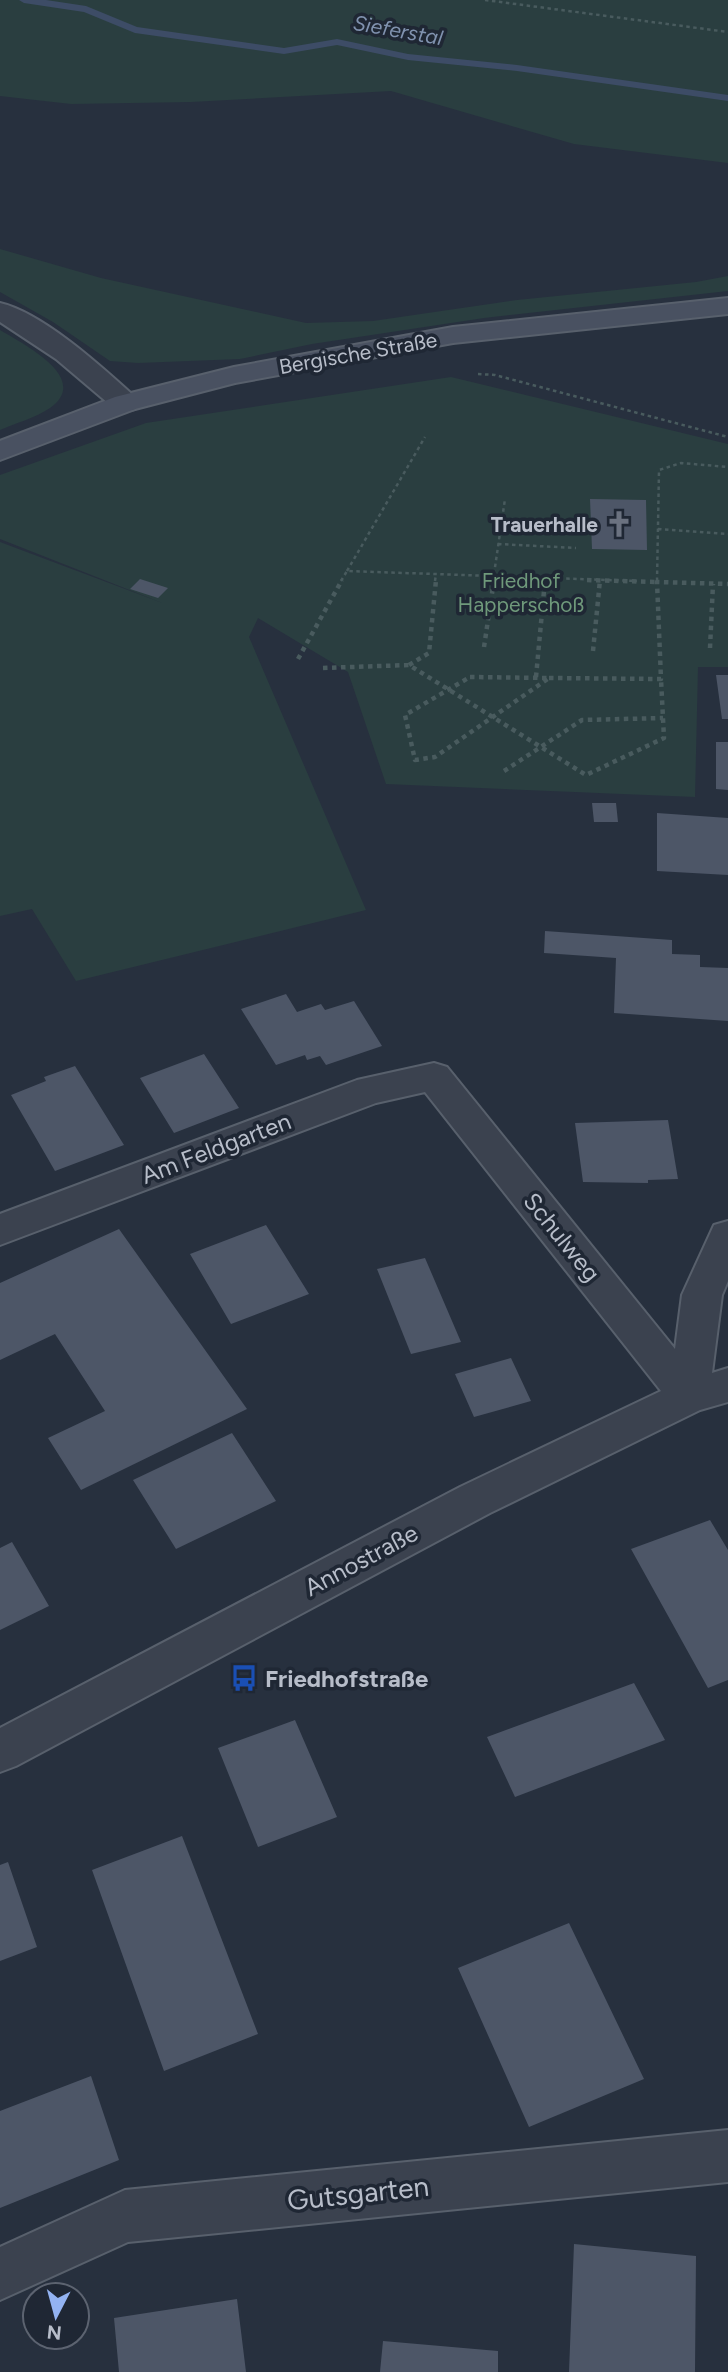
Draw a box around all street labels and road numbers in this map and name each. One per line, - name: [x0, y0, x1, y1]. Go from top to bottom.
- street label: Bergische Straße: [277, 327, 439, 379]
- street label: Am Feldgarten: [137, 1106, 295, 1190]
- street label: Schulweg: [518, 1187, 606, 1287]
- street label: Annostraße: [299, 1518, 423, 1602]
- street label: Gutsgarten: [286, 2169, 430, 2217]

